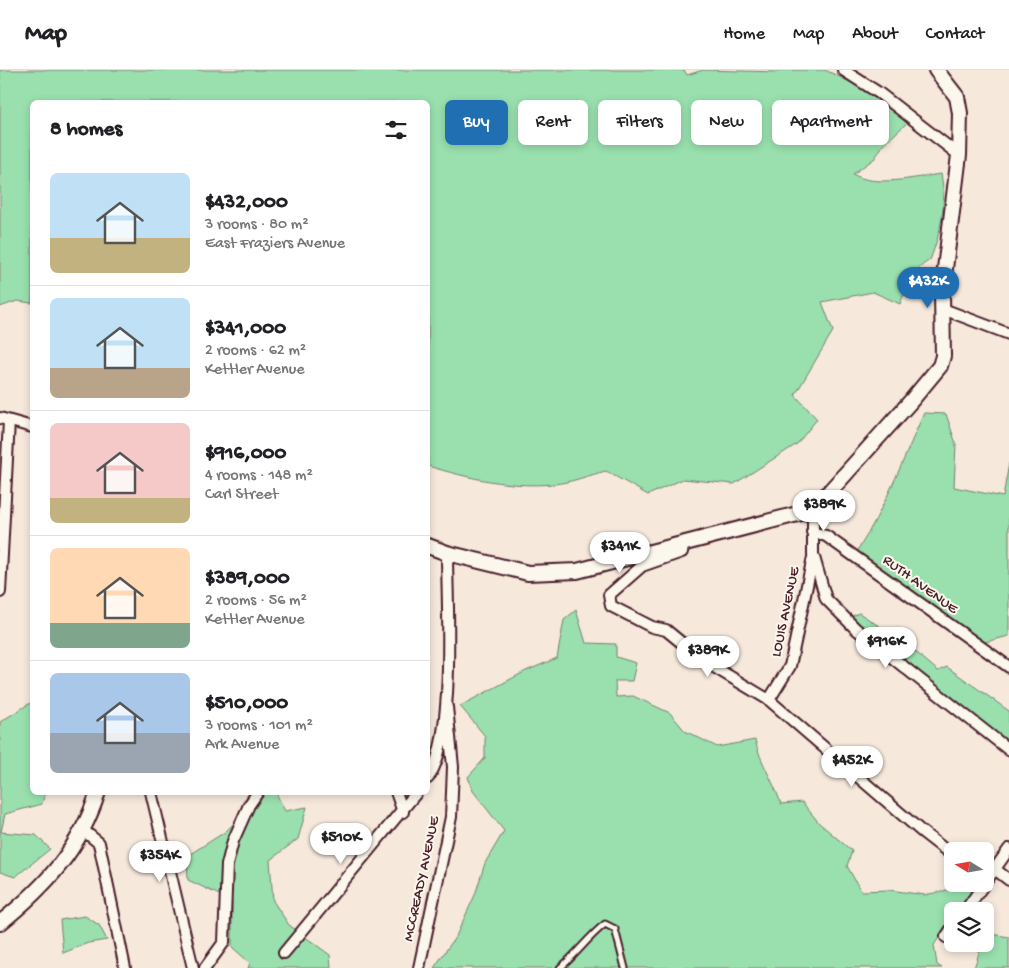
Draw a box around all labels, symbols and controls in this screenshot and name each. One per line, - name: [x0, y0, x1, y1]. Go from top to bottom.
- text: Map: [25, 20, 67, 49]
- text: Home: [723, 24, 765, 45]
- text: Map: [793, 24, 824, 45]
- text: About: [852, 24, 898, 45]
- text: Contact: [926, 24, 984, 45]
- chip: Buy: [445, 100, 508, 145]
- chip: Rent: [518, 100, 588, 145]
- chip: Filters: [598, 100, 681, 145]
- chip: New: [691, 100, 762, 145]
- chip: Apartment: [772, 100, 889, 145]
- icon: filters: [382, 116, 410, 144]
- text: 8 homes: [50, 118, 122, 143]
- text: $432,000: [205, 191, 288, 216]
- icon: home: [90, 193, 150, 253]
- text: 3 rooms · 80 m²: [205, 216, 309, 235]
- text: East Fraziers Avenue: [205, 235, 345, 254]
- pin: $432K: [893, 266, 963, 309]
- text: $432K: [908, 273, 948, 292]
- text: $341,000: [205, 317, 286, 342]
- icon: home: [90, 318, 150, 378]
- text: 2 rooms · 62 m²: [205, 342, 306, 361]
- text: Kettler Avenue: [205, 361, 304, 380]
- text: $916,000: [205, 442, 286, 467]
- icon: home: [90, 443, 150, 503]
- text: 4 rooms · 148 m²: [205, 467, 313, 486]
- text: Carl Street: [205, 486, 278, 505]
- pin: $389K: [789, 490, 859, 532]
- text: $389K: [803, 496, 845, 515]
- pin: $341K: [585, 532, 655, 574]
- text: $341K: [601, 538, 639, 557]
- street label: RUTH AVENUE: [879, 552, 962, 619]
- street label: LOUIS AVENUE: [768, 565, 804, 659]
- text: $389,000: [205, 567, 290, 592]
- icon: home: [90, 568, 150, 628]
- text: 2 rooms · 56 m²: [205, 592, 307, 611]
- text: Kettler Avenue: [205, 611, 304, 630]
- pin: $916K: [851, 626, 921, 669]
- text: $916K: [867, 633, 905, 652]
- pin: $389K: [673, 636, 743, 678]
- text: $389K: [687, 642, 729, 661]
- text: $510,000: [205, 692, 288, 717]
- icon: home: [90, 693, 150, 753]
- text: 3 rooms · 101 m²: [205, 717, 313, 736]
- text: Ark Avenue: [205, 736, 279, 755]
- pin: $452K: [817, 746, 887, 788]
- text: $452K: [832, 752, 872, 771]
- street label: MCCREADY AVENUE: [400, 814, 444, 943]
- pin: $510K: [306, 822, 376, 865]
- text: $510K: [321, 829, 361, 848]
- pin: $354K: [125, 840, 195, 883]
- north arrow: [944, 842, 994, 892]
- map controls: [944, 842, 994, 952]
- text: $354K: [140, 847, 180, 866]
- button: layers: [944, 902, 994, 952]

